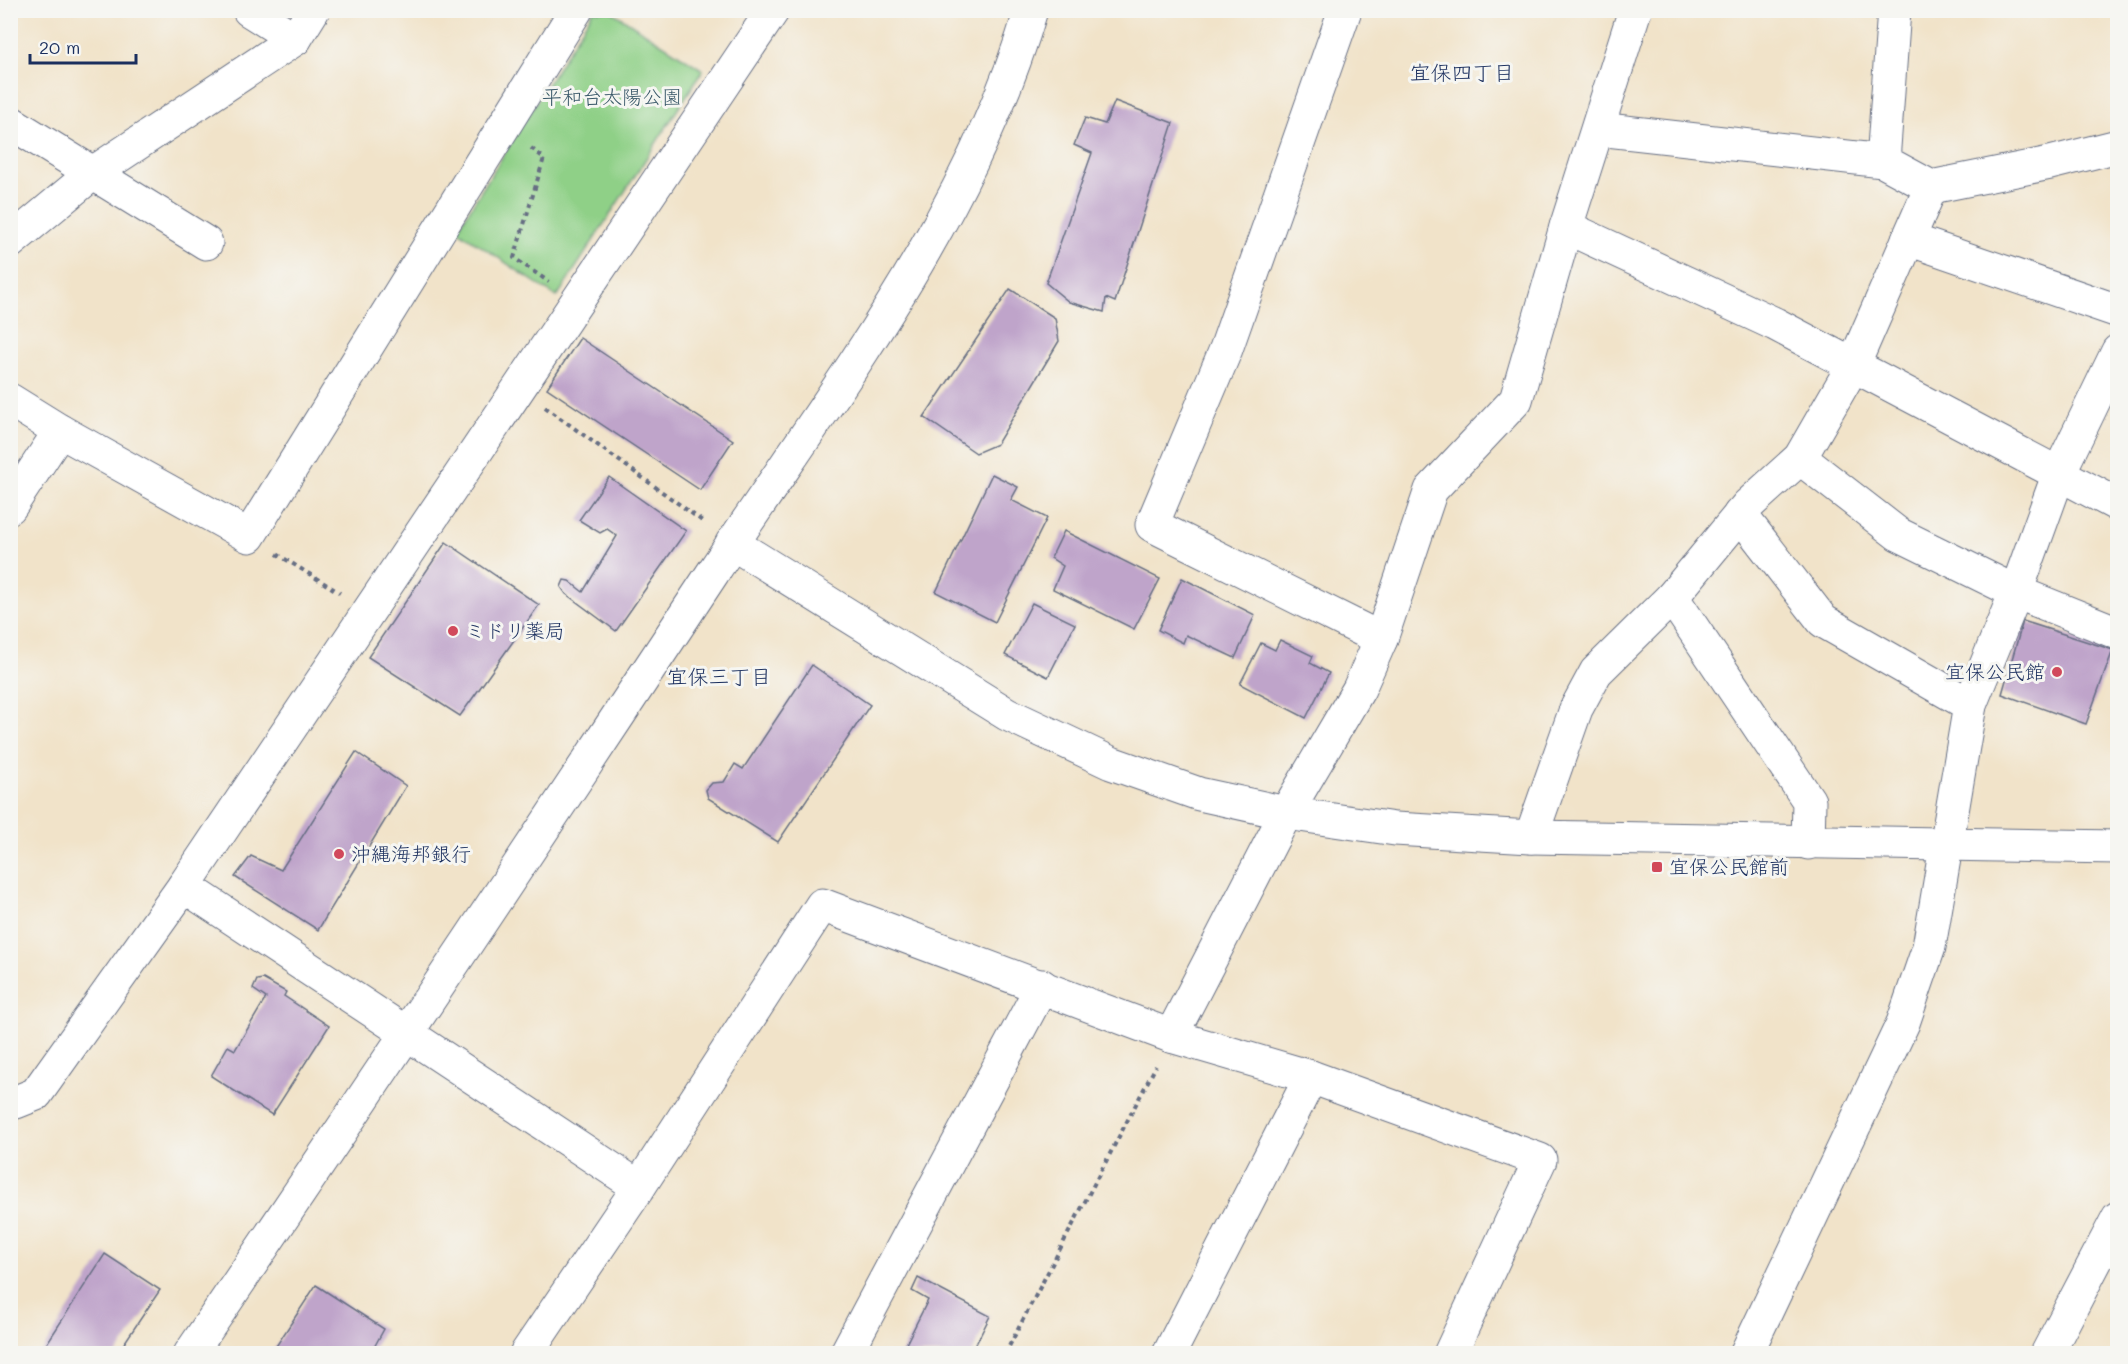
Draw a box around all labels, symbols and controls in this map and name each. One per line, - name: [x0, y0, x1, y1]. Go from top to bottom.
- scale bar: [30, 27, 136, 65]
- text: 20 m: [39, 35, 80, 59]
- district label: 宜保四丁目: [1410, 58, 1515, 85]
- park label: 平和台太陽公園: [542, 83, 682, 109]
- place label: ミドリ薬局: [465, 617, 565, 643]
- marker: ミドリ薬局: [446, 624, 460, 638]
- place label: 宜保公民館: [1945, 658, 2045, 684]
- district label: 宜保三丁目: [667, 662, 772, 689]
- marker: 宜保公民館: [2050, 665, 2064, 679]
- place label: 沖縄海邦銀行: [351, 840, 471, 866]
- marker: 沖縄海邦銀行: [332, 847, 346, 861]
- place label: 宜保公民館前: [1669, 853, 1789, 879]
- marker: 宜保公民館前: [1650, 860, 1664, 874]

